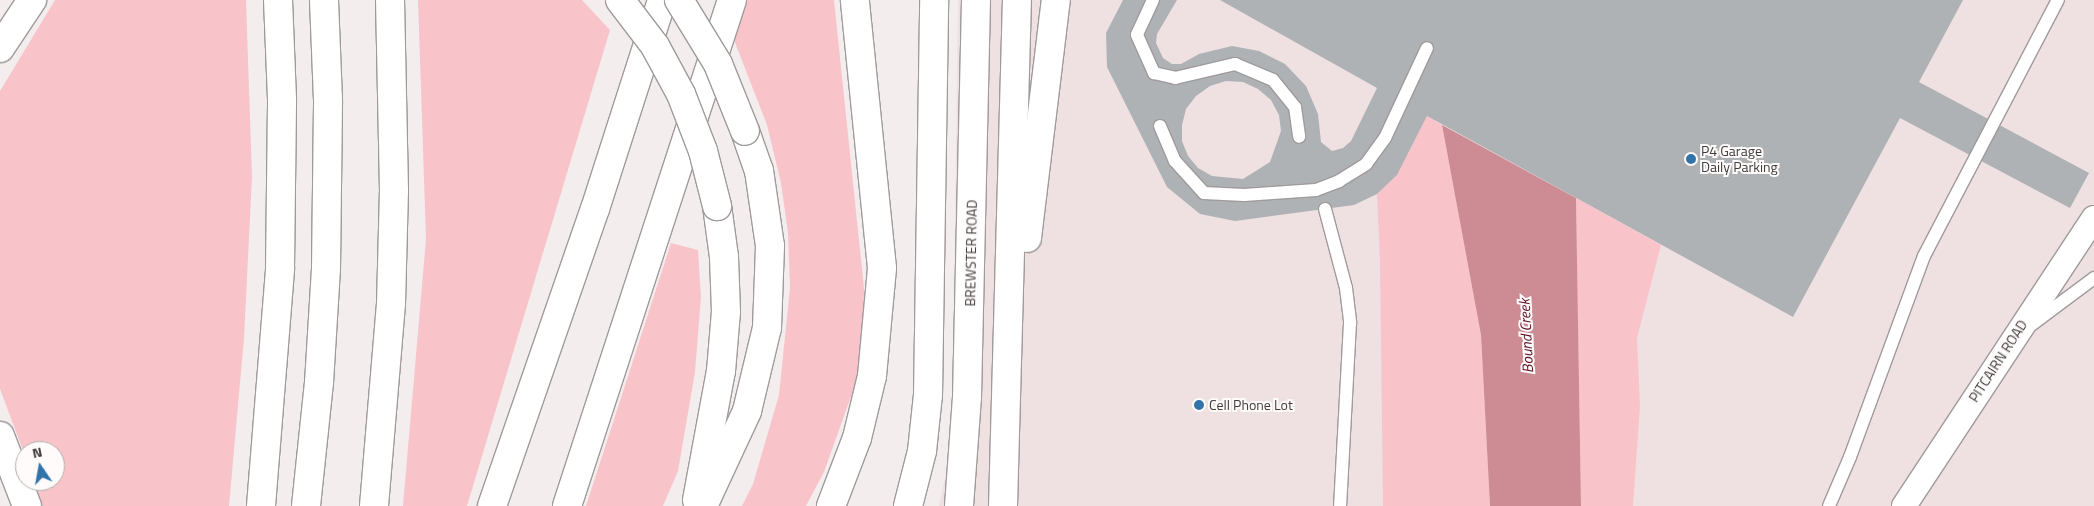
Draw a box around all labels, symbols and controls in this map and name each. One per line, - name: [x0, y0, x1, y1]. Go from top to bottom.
- place label: P4 Garage Daily Parking: [1701, 143, 1778, 176]
- marker: P4 Garage Daily Parking: [1685, 153, 1697, 165]
- street label: BREWSTER ROAD: [962, 199, 980, 307]
- water label: Bound Creek: [1515, 298, 1537, 374]
- street label: PITCAIRN ROAD: [1965, 317, 2031, 405]
- place label: Cell Phone Lot: [1209, 397, 1293, 413]
- marker: Cell Phone Lot: [1193, 399, 1205, 411]
- north arrow: [15, 441, 65, 491]
- text: N: [30, 441, 44, 463]

